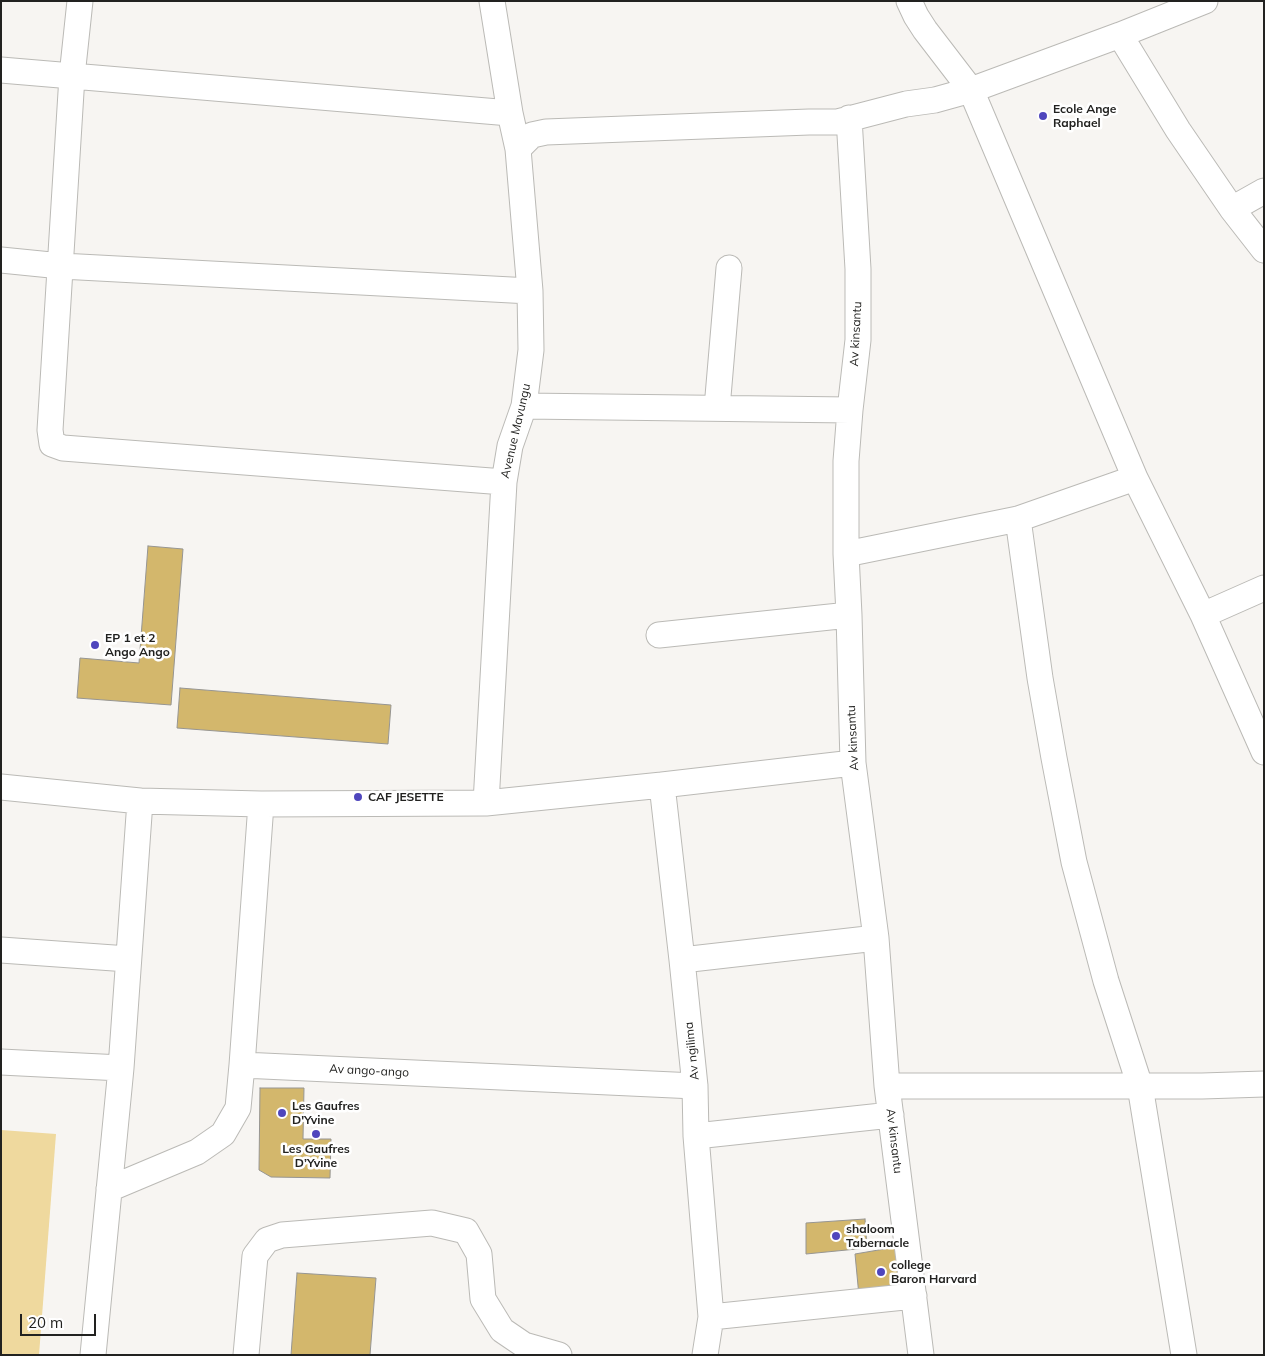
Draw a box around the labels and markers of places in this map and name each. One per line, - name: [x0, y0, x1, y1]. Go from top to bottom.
- place label: Ecole Ange Raphael: [1053, 102, 1116, 130]
- marker: Ecole Ange Raphael: [1037, 110, 1049, 122]
- place label: EP 1 et 2 Ango Ango: [105, 631, 170, 659]
- marker: EP 1 et 2 Ango Ango: [89, 639, 101, 651]
- place label: CAF JESETTE: [368, 790, 444, 804]
- marker: CAF JESETTE: [352, 791, 364, 803]
- place label: Les Gaufres D'Yvine: [292, 1099, 360, 1127]
- marker: Les Gaufres D'Yvine: [276, 1107, 288, 1119]
- marker: Les Gaufres D’Yvine: [310, 1128, 322, 1140]
- place label: Les Gaufres D’Yvine: [282, 1142, 350, 1170]
- place label: shaloom Tabernacle: [846, 1222, 909, 1250]
- marker: shaloom Tabernacle: [830, 1230, 842, 1242]
- place label: college Baron Harvard: [891, 1258, 977, 1286]
- marker: college Baron Harvard: [875, 1266, 887, 1278]

